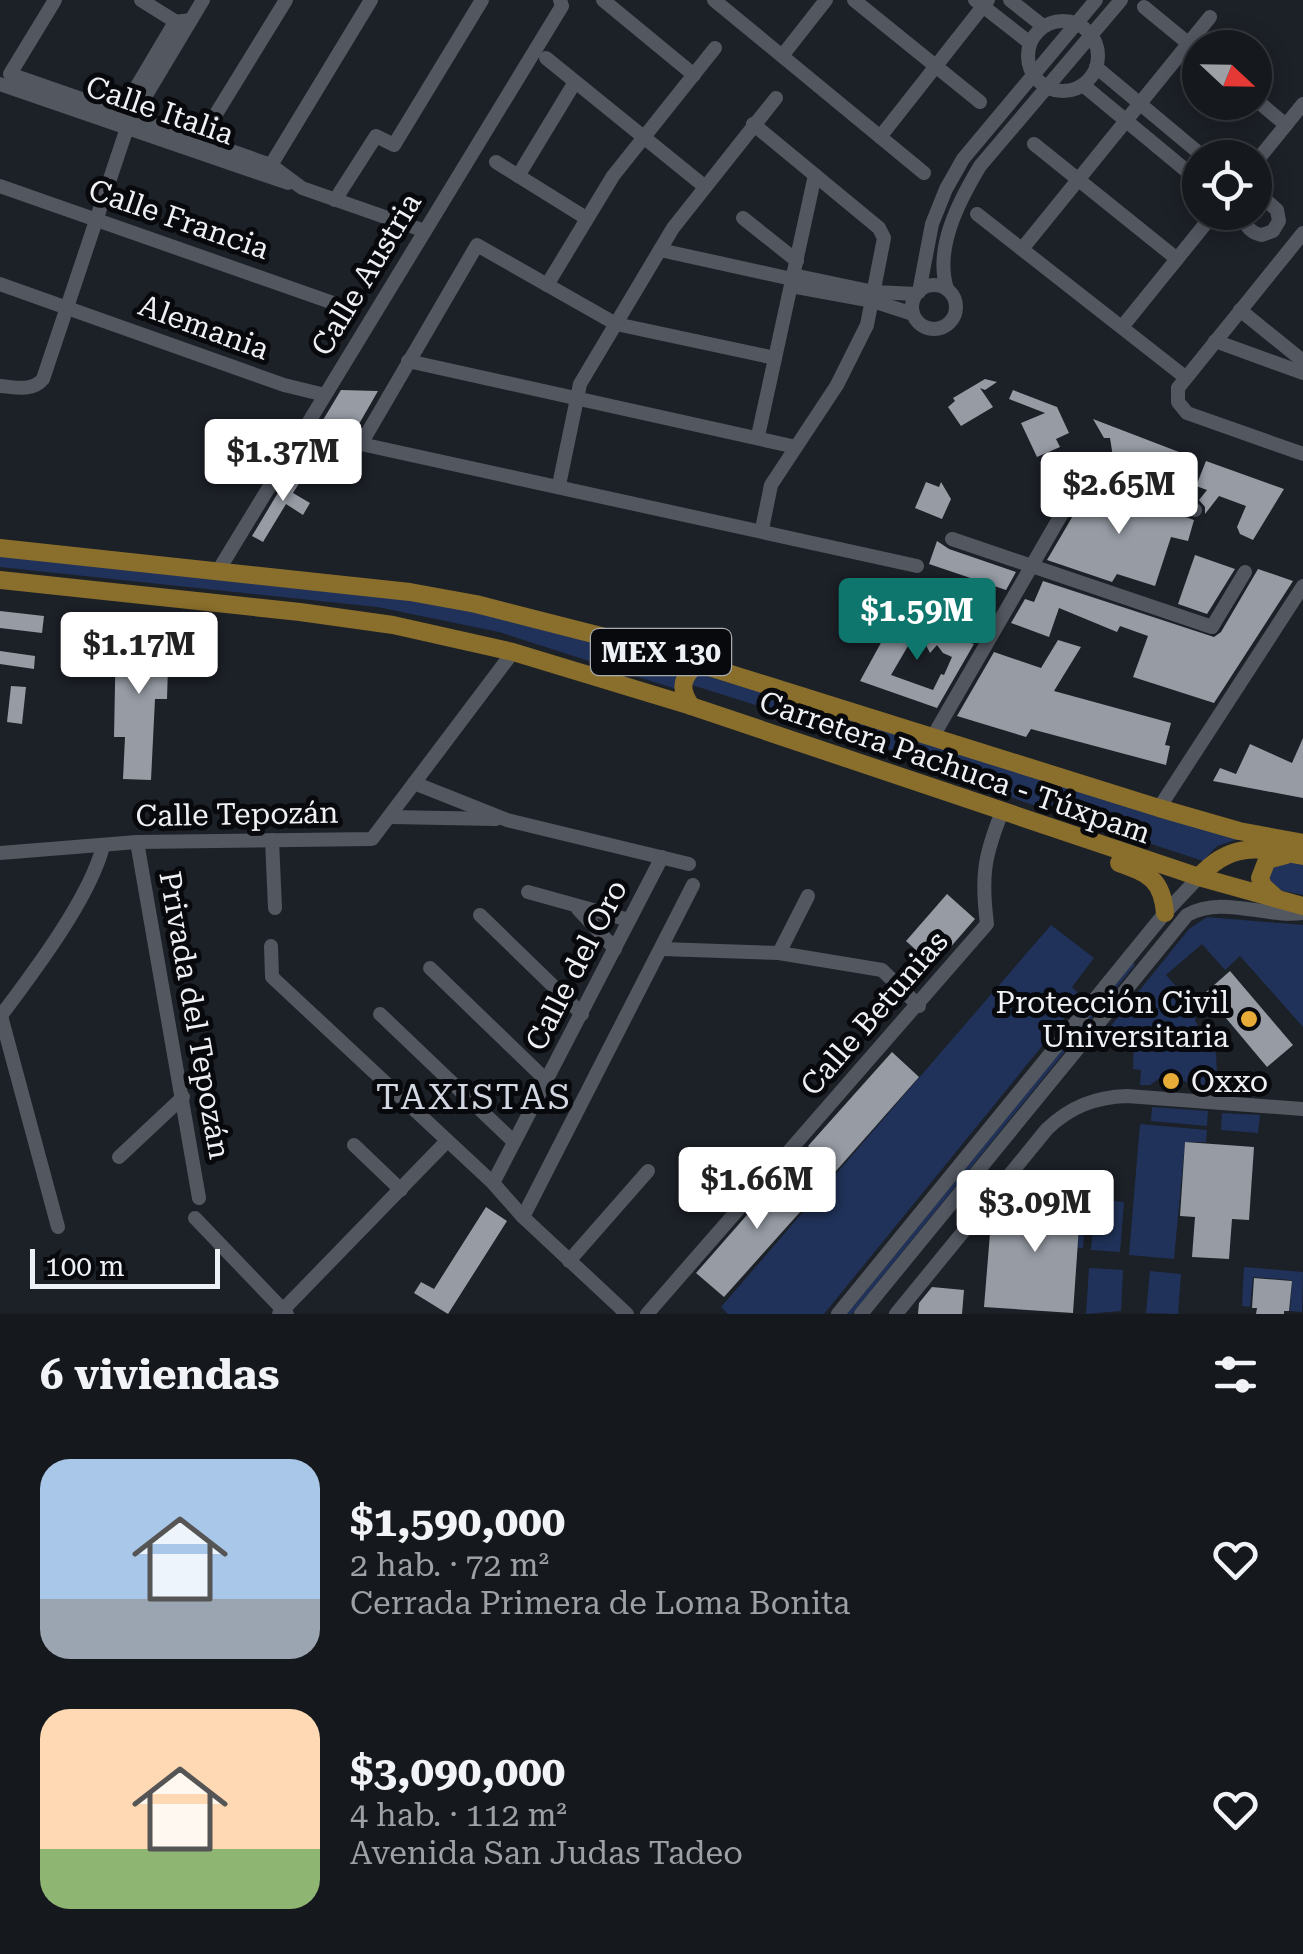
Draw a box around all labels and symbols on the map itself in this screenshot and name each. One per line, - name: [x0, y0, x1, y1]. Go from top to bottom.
- north arrow: [1182, 30, 1272, 120]
- street label: Calle Italia: [81, 68, 239, 152]
- street label: Calle Francia: [84, 172, 274, 266]
- street label: Calle Austria: [304, 186, 428, 362]
- street label: Alemania: [134, 287, 274, 367]
- pin: $1.37M: [202, 419, 364, 504]
- pin: $2.65M: [1038, 452, 1200, 537]
- pin: $1.59M: [836, 578, 998, 663]
- pin: $1.17M: [58, 612, 220, 697]
- road number: MEX 130: [591, 629, 731, 675]
- street label: Carretera Pachuca - Túxpam: [755, 684, 1155, 850]
- street label: Calle Tepozán: [135, 795, 339, 833]
- street label: Privada del Tepozán: [152, 868, 238, 1162]
- street label: Calle del Oro: [518, 874, 634, 1056]
- street label: Calle Betunias: [793, 924, 955, 1102]
- place label: Protección Civil Universitaria: [996, 985, 1229, 1054]
- marker: Protección Civil Universitaria: [1238, 1008, 1260, 1030]
- place label: Oxxo: [1191, 1064, 1268, 1099]
- marker: Oxxo: [1160, 1070, 1182, 1092]
- district label: TAXISTAS: [376, 1077, 572, 1118]
- pin: $1.66M: [676, 1147, 838, 1232]
- pin: $3.09M: [954, 1170, 1116, 1255]
- scale bar: [30, 1244, 220, 1288]

